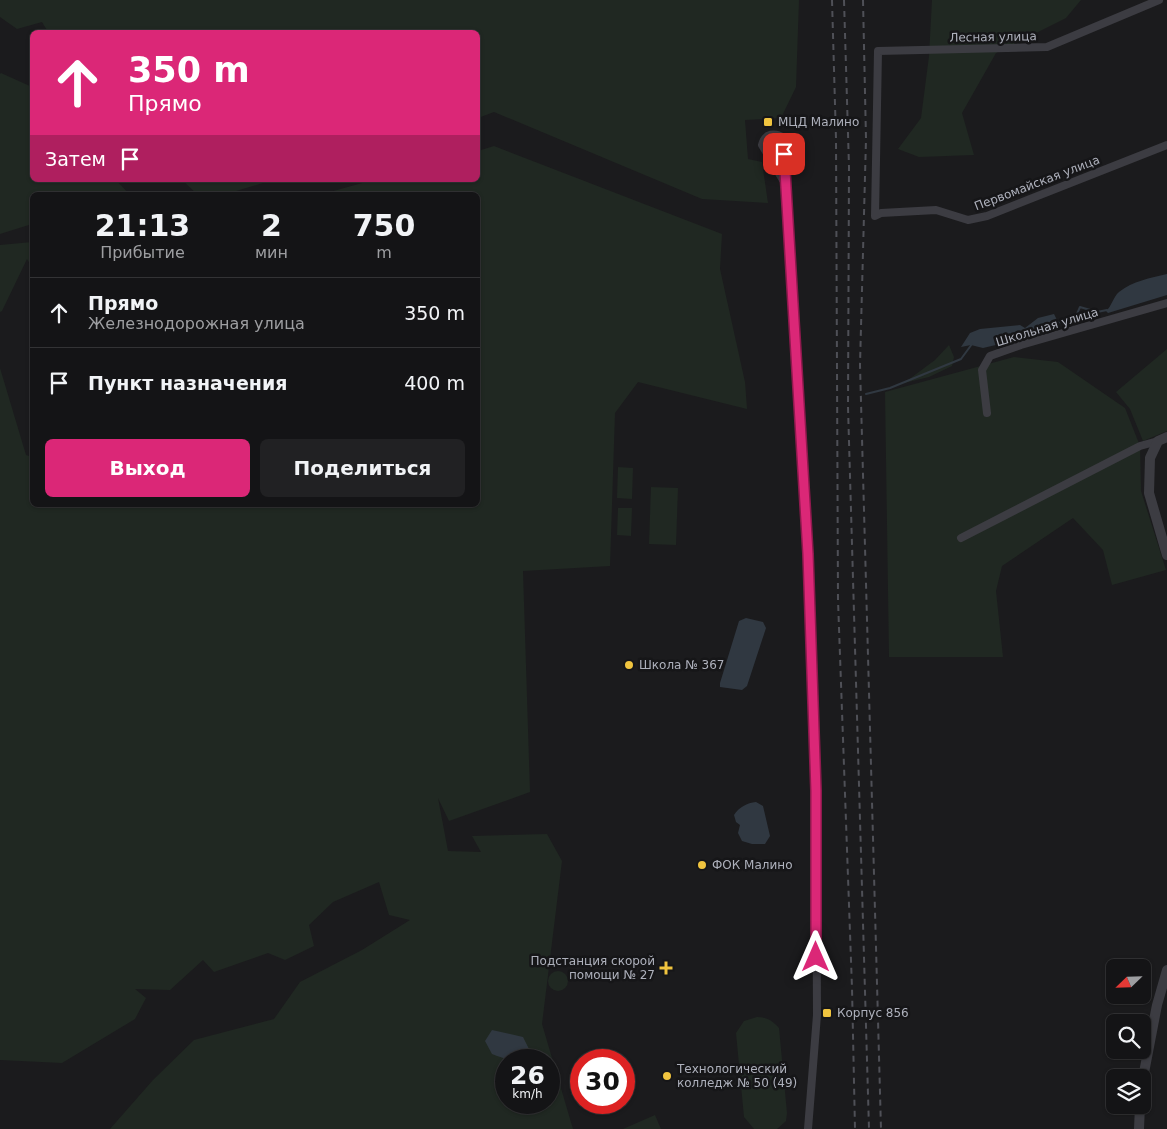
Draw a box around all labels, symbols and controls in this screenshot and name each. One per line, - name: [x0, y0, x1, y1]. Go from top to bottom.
- street label: Лесная улица: [949, 29, 1037, 45]
- icon: ahead: [45, 50, 110, 115]
- text: 350 m: [128, 50, 250, 90]
- text: Прямо: [128, 91, 202, 116]
- place label: МЦД Малино: [778, 115, 859, 129]
- marker: МЦД Малино: [762, 116, 774, 128]
- pin: [763, 133, 805, 175]
- icon: arrive: [770, 140, 798, 168]
- icon: arrive: [116, 145, 144, 173]
- text: Затем: [45, 148, 106, 170]
- street label: Первомайская улица: [972, 153, 1102, 213]
- text: 21:13: [95, 208, 190, 243]
- text: 2: [261, 208, 282, 243]
- text: 750: [353, 208, 415, 243]
- text: Прибытие: [100, 243, 185, 262]
- text: мин: [255, 243, 288, 262]
- text: m: [376, 243, 392, 262]
- text: Прямо: [88, 292, 158, 314]
- icon: ahead: [45, 299, 73, 327]
- text: 350 m: [404, 302, 465, 324]
- street label: Школьная улица: [994, 305, 1100, 349]
- text: Железнодорожная улица: [88, 314, 305, 333]
- icon: arrive: [45, 369, 73, 397]
- text: Пункт назначения: [88, 372, 287, 394]
- text: 400 m: [404, 372, 465, 394]
- button: Выход: [45, 439, 250, 497]
- button: Поделиться: [260, 439, 465, 497]
- place label: Школа № 367: [639, 658, 724, 672]
- marker: Школа № 367: [623, 659, 635, 671]
- place label: ФОК Малино: [712, 858, 792, 872]
- marker: ФОК Малино: [696, 859, 708, 871]
- position arrow: [789, 930, 841, 982]
- place label: Подстанция скорой помощи № 27: [531, 954, 655, 982]
- north arrow: [1106, 959, 1151, 1004]
- map controls: [1106, 959, 1151, 1114]
- marker: Подстанция скорой помощи № 27: [659, 961, 673, 975]
- place label: Корпус 856: [837, 1006, 909, 1020]
- marker: Корпус 856: [821, 1007, 833, 1019]
- button: search: [1106, 1014, 1151, 1059]
- speed limit sign: 30: [570, 1049, 635, 1114]
- text: 26: [510, 1061, 545, 1090]
- place label: Технологический колледж № 50 (49): [676, 1062, 797, 1090]
- button: layers: [1106, 1069, 1151, 1114]
- marker: Технологический колледж № 50 (49): [661, 1070, 673, 1082]
- text: km/h: [512, 1087, 543, 1101]

